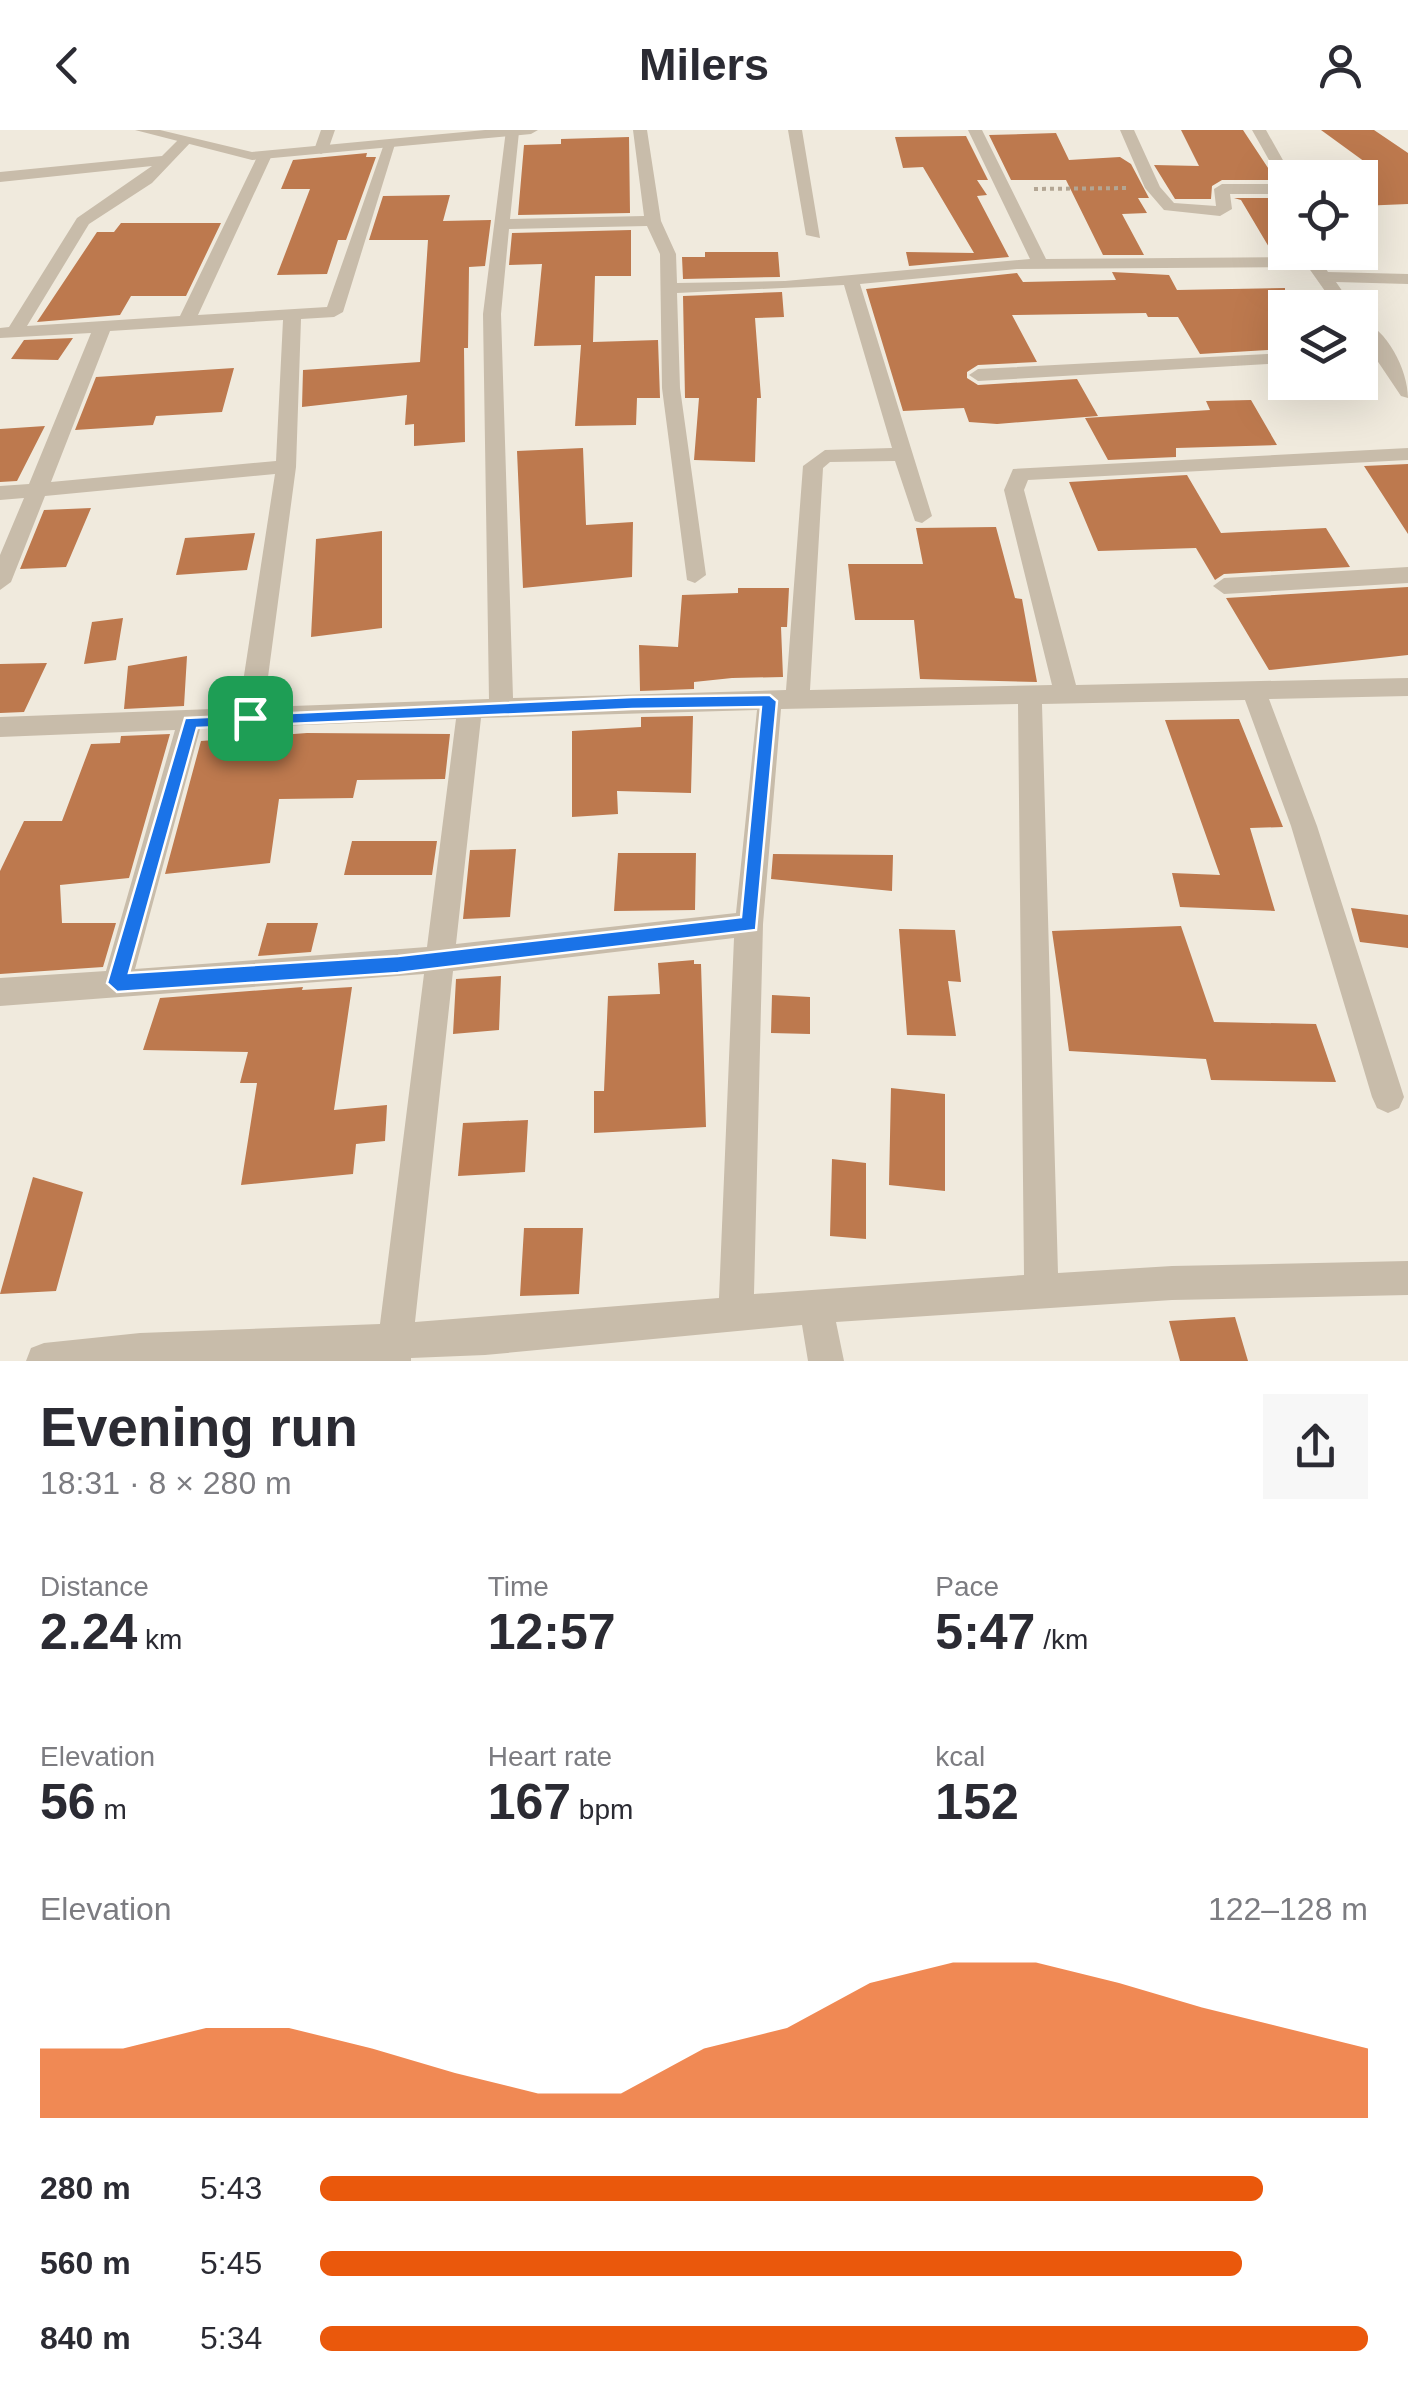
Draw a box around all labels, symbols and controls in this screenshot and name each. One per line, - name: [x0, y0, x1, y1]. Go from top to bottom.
- icon: back: [40, 38, 95, 93]
- icon: person: [1313, 38, 1368, 93]
- text: Milers: [639, 39, 769, 90]
- map controls: [1268, 160, 1378, 400]
- button: locate: [1268, 160, 1378, 270]
- button: layers: [1268, 290, 1378, 400]
- pin: [208, 676, 293, 761]
- icon: arrive: [223, 691, 278, 746]
- button: share: [1263, 1394, 1368, 1499]
- text: Evening run: [40, 1396, 358, 1458]
- text: 18:31 · 8 × 280 m: [40, 1465, 292, 1501]
- text: Distance: [40, 1571, 149, 1602]
- text: Time: [488, 1571, 549, 1602]
- text: Pace: [935, 1571, 999, 1602]
- text: 2.24: [40, 1604, 137, 1660]
- text: 12:57: [488, 1604, 616, 1660]
- text: 5:47: [935, 1604, 1035, 1660]
- text: km: [137, 1624, 182, 1655]
- text: /km: [1035, 1624, 1088, 1655]
- text: Elevation: [40, 1741, 155, 1772]
- text: Heart rate: [488, 1741, 612, 1772]
- text: kcal: [935, 1741, 985, 1772]
- text: 56: [40, 1774, 96, 1830]
- text: 167: [488, 1774, 571, 1830]
- text: 152: [935, 1774, 1019, 1830]
- text: m: [96, 1794, 127, 1825]
- text: bpm: [571, 1794, 633, 1825]
- text: Elevation: [40, 1891, 172, 1927]
- text: 122–128 m: [1208, 1891, 1368, 1927]
- text: 280 m: [40, 2170, 131, 2206]
- text: 5:43: [200, 2170, 262, 2206]
- text: 560 m: [40, 2245, 131, 2281]
- text: 5:45: [200, 2245, 262, 2281]
- text: 840 m: [40, 2320, 131, 2356]
- text: 5:34: [200, 2320, 262, 2356]

